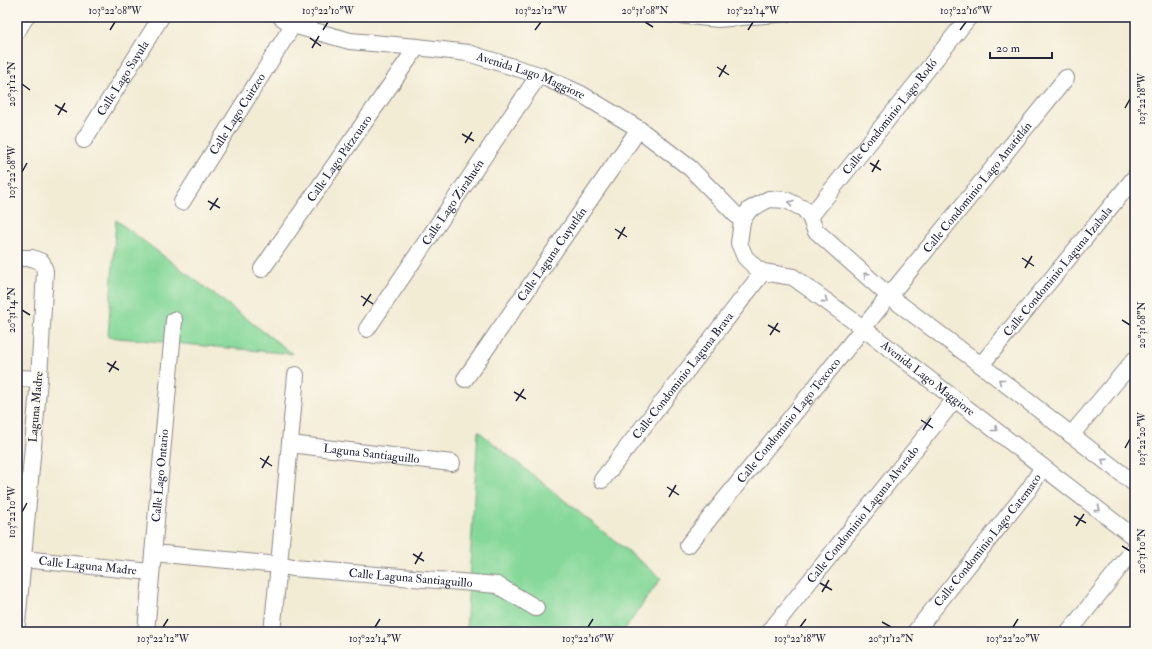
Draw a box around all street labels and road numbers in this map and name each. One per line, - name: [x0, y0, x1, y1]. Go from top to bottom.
- street label: Calle Lago Sayula: [93, 37, 153, 119]
- street label: Avenida Lago Maggiore: [474, 48, 588, 102]
- street label: Calle Condominio Lago Rodó: [839, 56, 940, 178]
- street label: Calle Lago Cuitzeo: [206, 70, 269, 158]
- street label: Calle Lago Pátzcuaro: [304, 112, 375, 205]
- street label: Calle Condominio Lago Amatitlán: [919, 119, 1035, 256]
- street label: Calle Lago Zirahuén: [418, 157, 487, 248]
- street label: Calle Condominio Laguna Izabala: [1000, 202, 1116, 340]
- street label: Calle Laguna Cuyutlán: [514, 204, 590, 304]
- street label: Calle Condominio Laguna Brava: [629, 308, 737, 442]
- street label: Avenida Lago Maggiore: [877, 337, 978, 419]
- street label: Calle Condominio Lago Texcoco: [733, 355, 844, 486]
- street label: Laguna Madre: [25, 371, 47, 443]
- street label: Calle Lago Ontario: [148, 428, 172, 523]
- street label: Laguna Santiaguillo: [323, 440, 421, 467]
- street label: Calle Condominio Laguna Alvarado: [804, 443, 922, 586]
- street label: Calle Condominio Lago Catemaco: [931, 471, 1044, 610]
- street label: Calle Laguna Madre: [38, 553, 138, 578]
- street label: Calle Laguna Santiaguillo: [348, 565, 473, 590]

